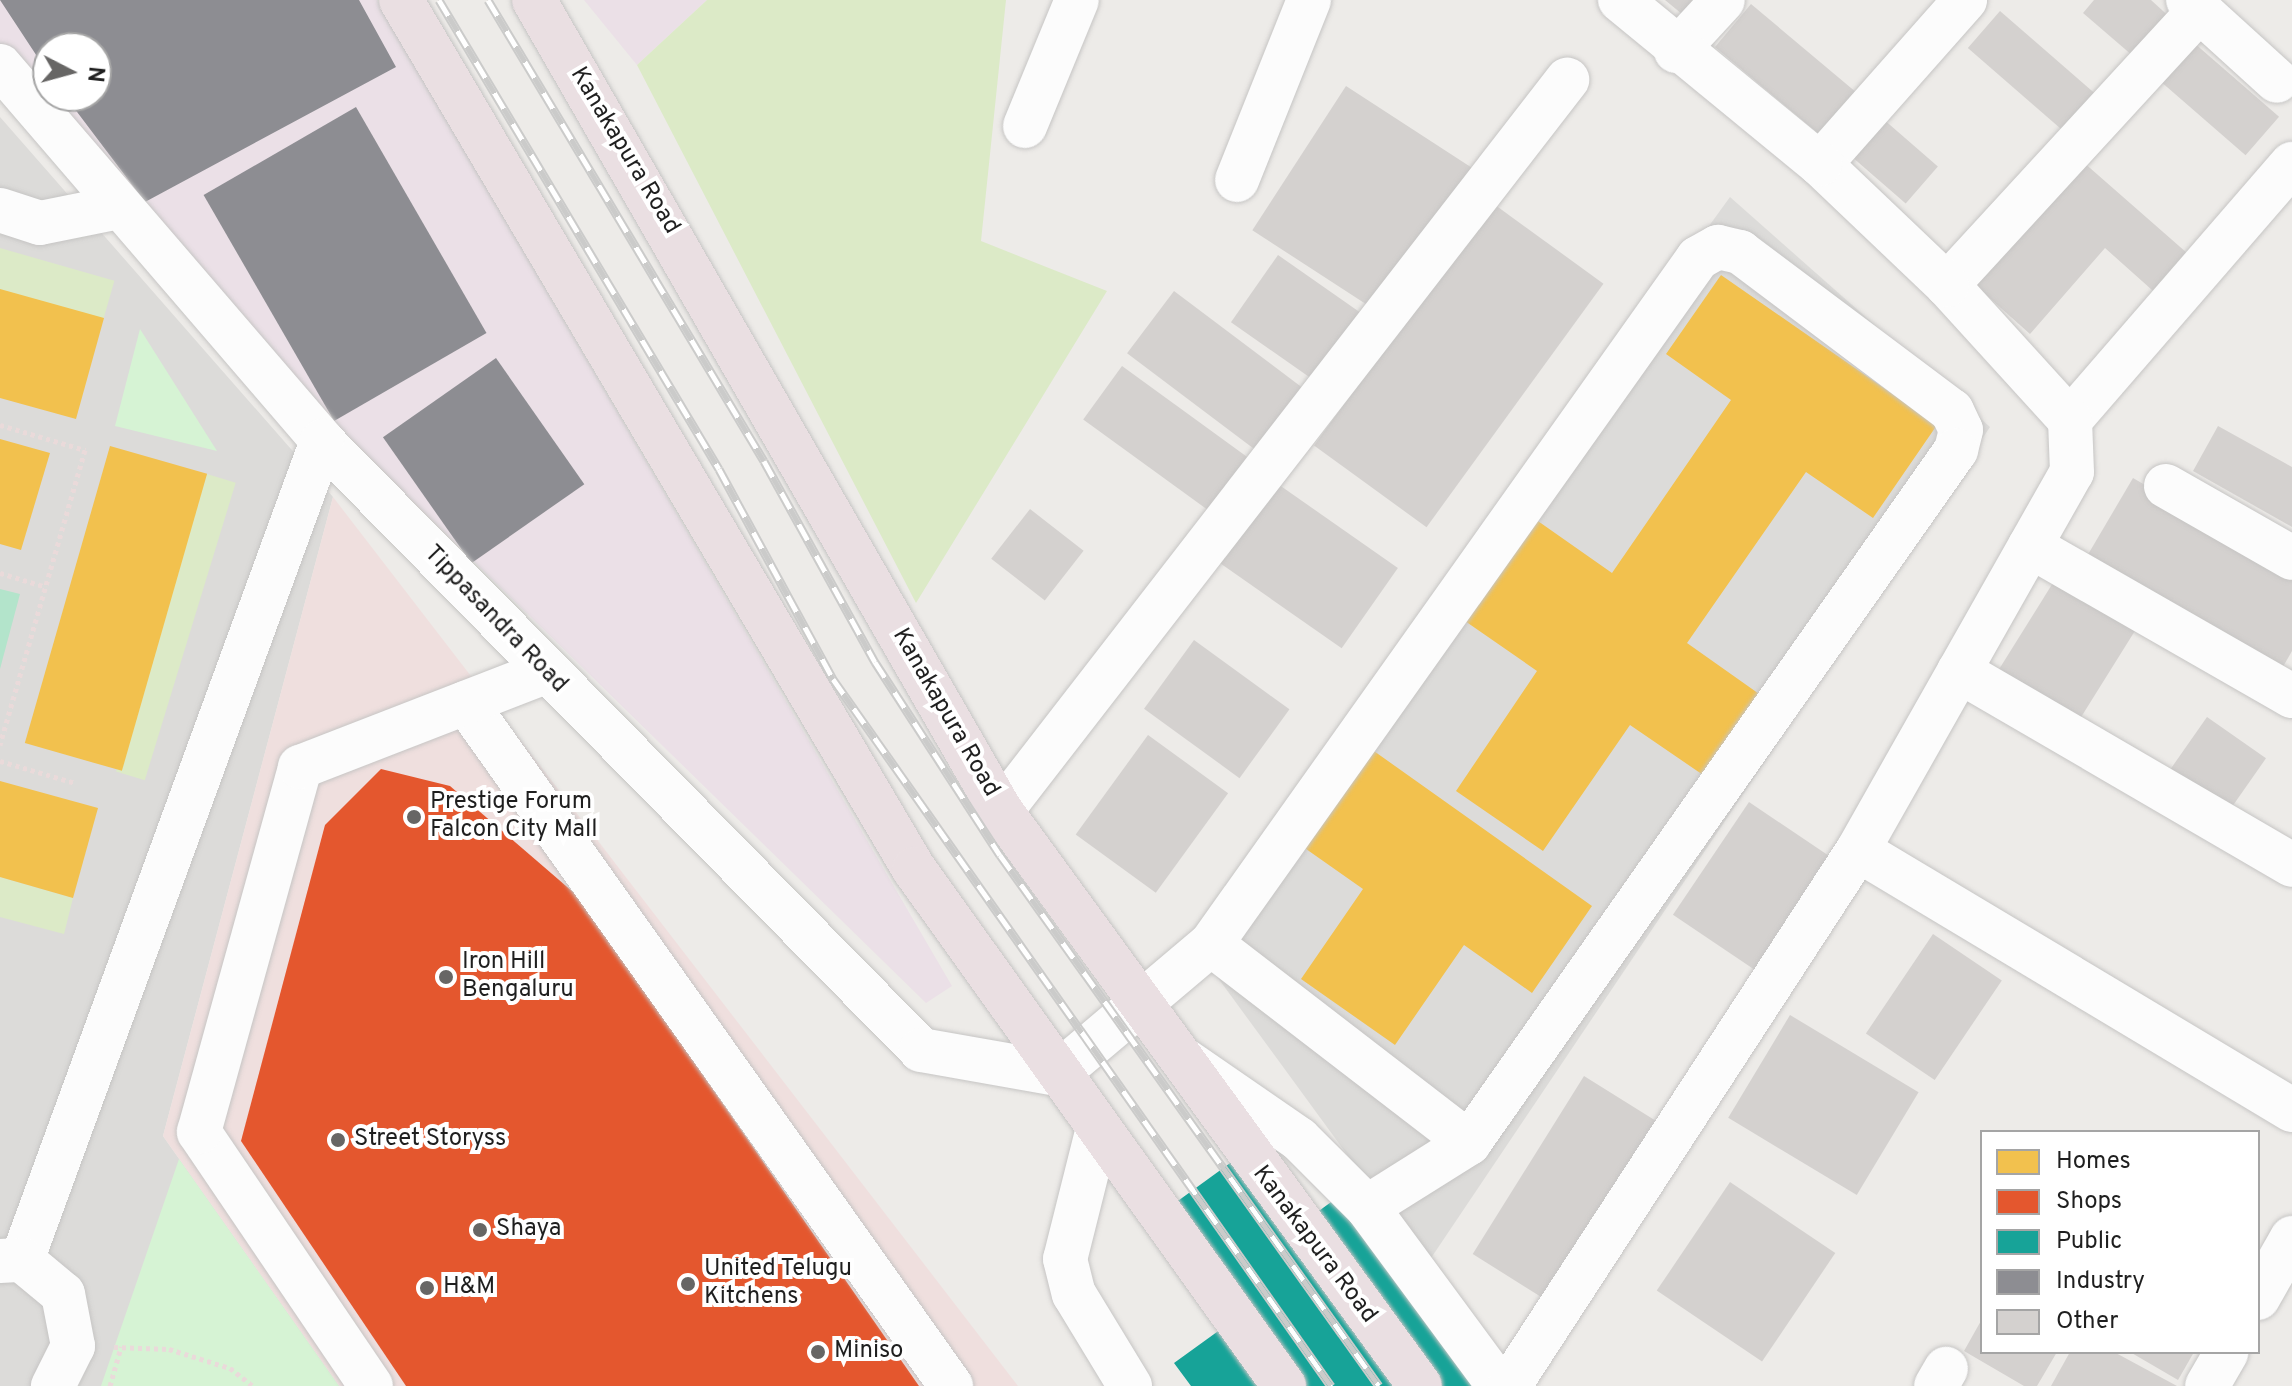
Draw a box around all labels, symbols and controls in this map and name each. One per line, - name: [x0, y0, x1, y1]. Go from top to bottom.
- north arrow: [32, 32, 112, 112]
- street label: Kanakapura Road: [563, 62, 685, 240]
- text: N: [80, 65, 109, 84]
- street label: Tippasandra Road: [417, 540, 573, 700]
- street label: Kanakapura Road: [885, 624, 1005, 802]
- place label: Prestige Forum Falcon City Mall: [430, 789, 597, 845]
- marker: Prestige Forum Falcon City Mall: [405, 808, 423, 826]
- place label: Iron Hill Bengaluru: [462, 949, 574, 1005]
- marker: Iron Hill Bengaluru: [437, 968, 455, 986]
- place label: Street Storyss: [354, 1126, 506, 1154]
- legend: [1980, 1130, 2260, 1354]
- marker: Street Storyss: [329, 1131, 347, 1149]
- text: Homes: [2056, 1147, 2131, 1177]
- street label: Kanakapura Road: [1245, 1161, 1383, 1329]
- text: Shops: [2056, 1187, 2122, 1217]
- place label: Shaya: [496, 1216, 561, 1244]
- marker: Shaya: [471, 1221, 489, 1239]
- text: Public: [2056, 1227, 2122, 1257]
- place label: United Telugu Kitchens: [704, 1256, 853, 1312]
- text: Industry: [2056, 1267, 2145, 1297]
- place label: H&M: [443, 1274, 495, 1302]
- marker: United Telugu Kitchens: [679, 1275, 697, 1293]
- marker: H&M: [418, 1279, 436, 1297]
- text: Other: [2056, 1307, 2118, 1337]
- place label: Miniso: [834, 1338, 903, 1366]
- marker: Miniso: [809, 1343, 827, 1361]

